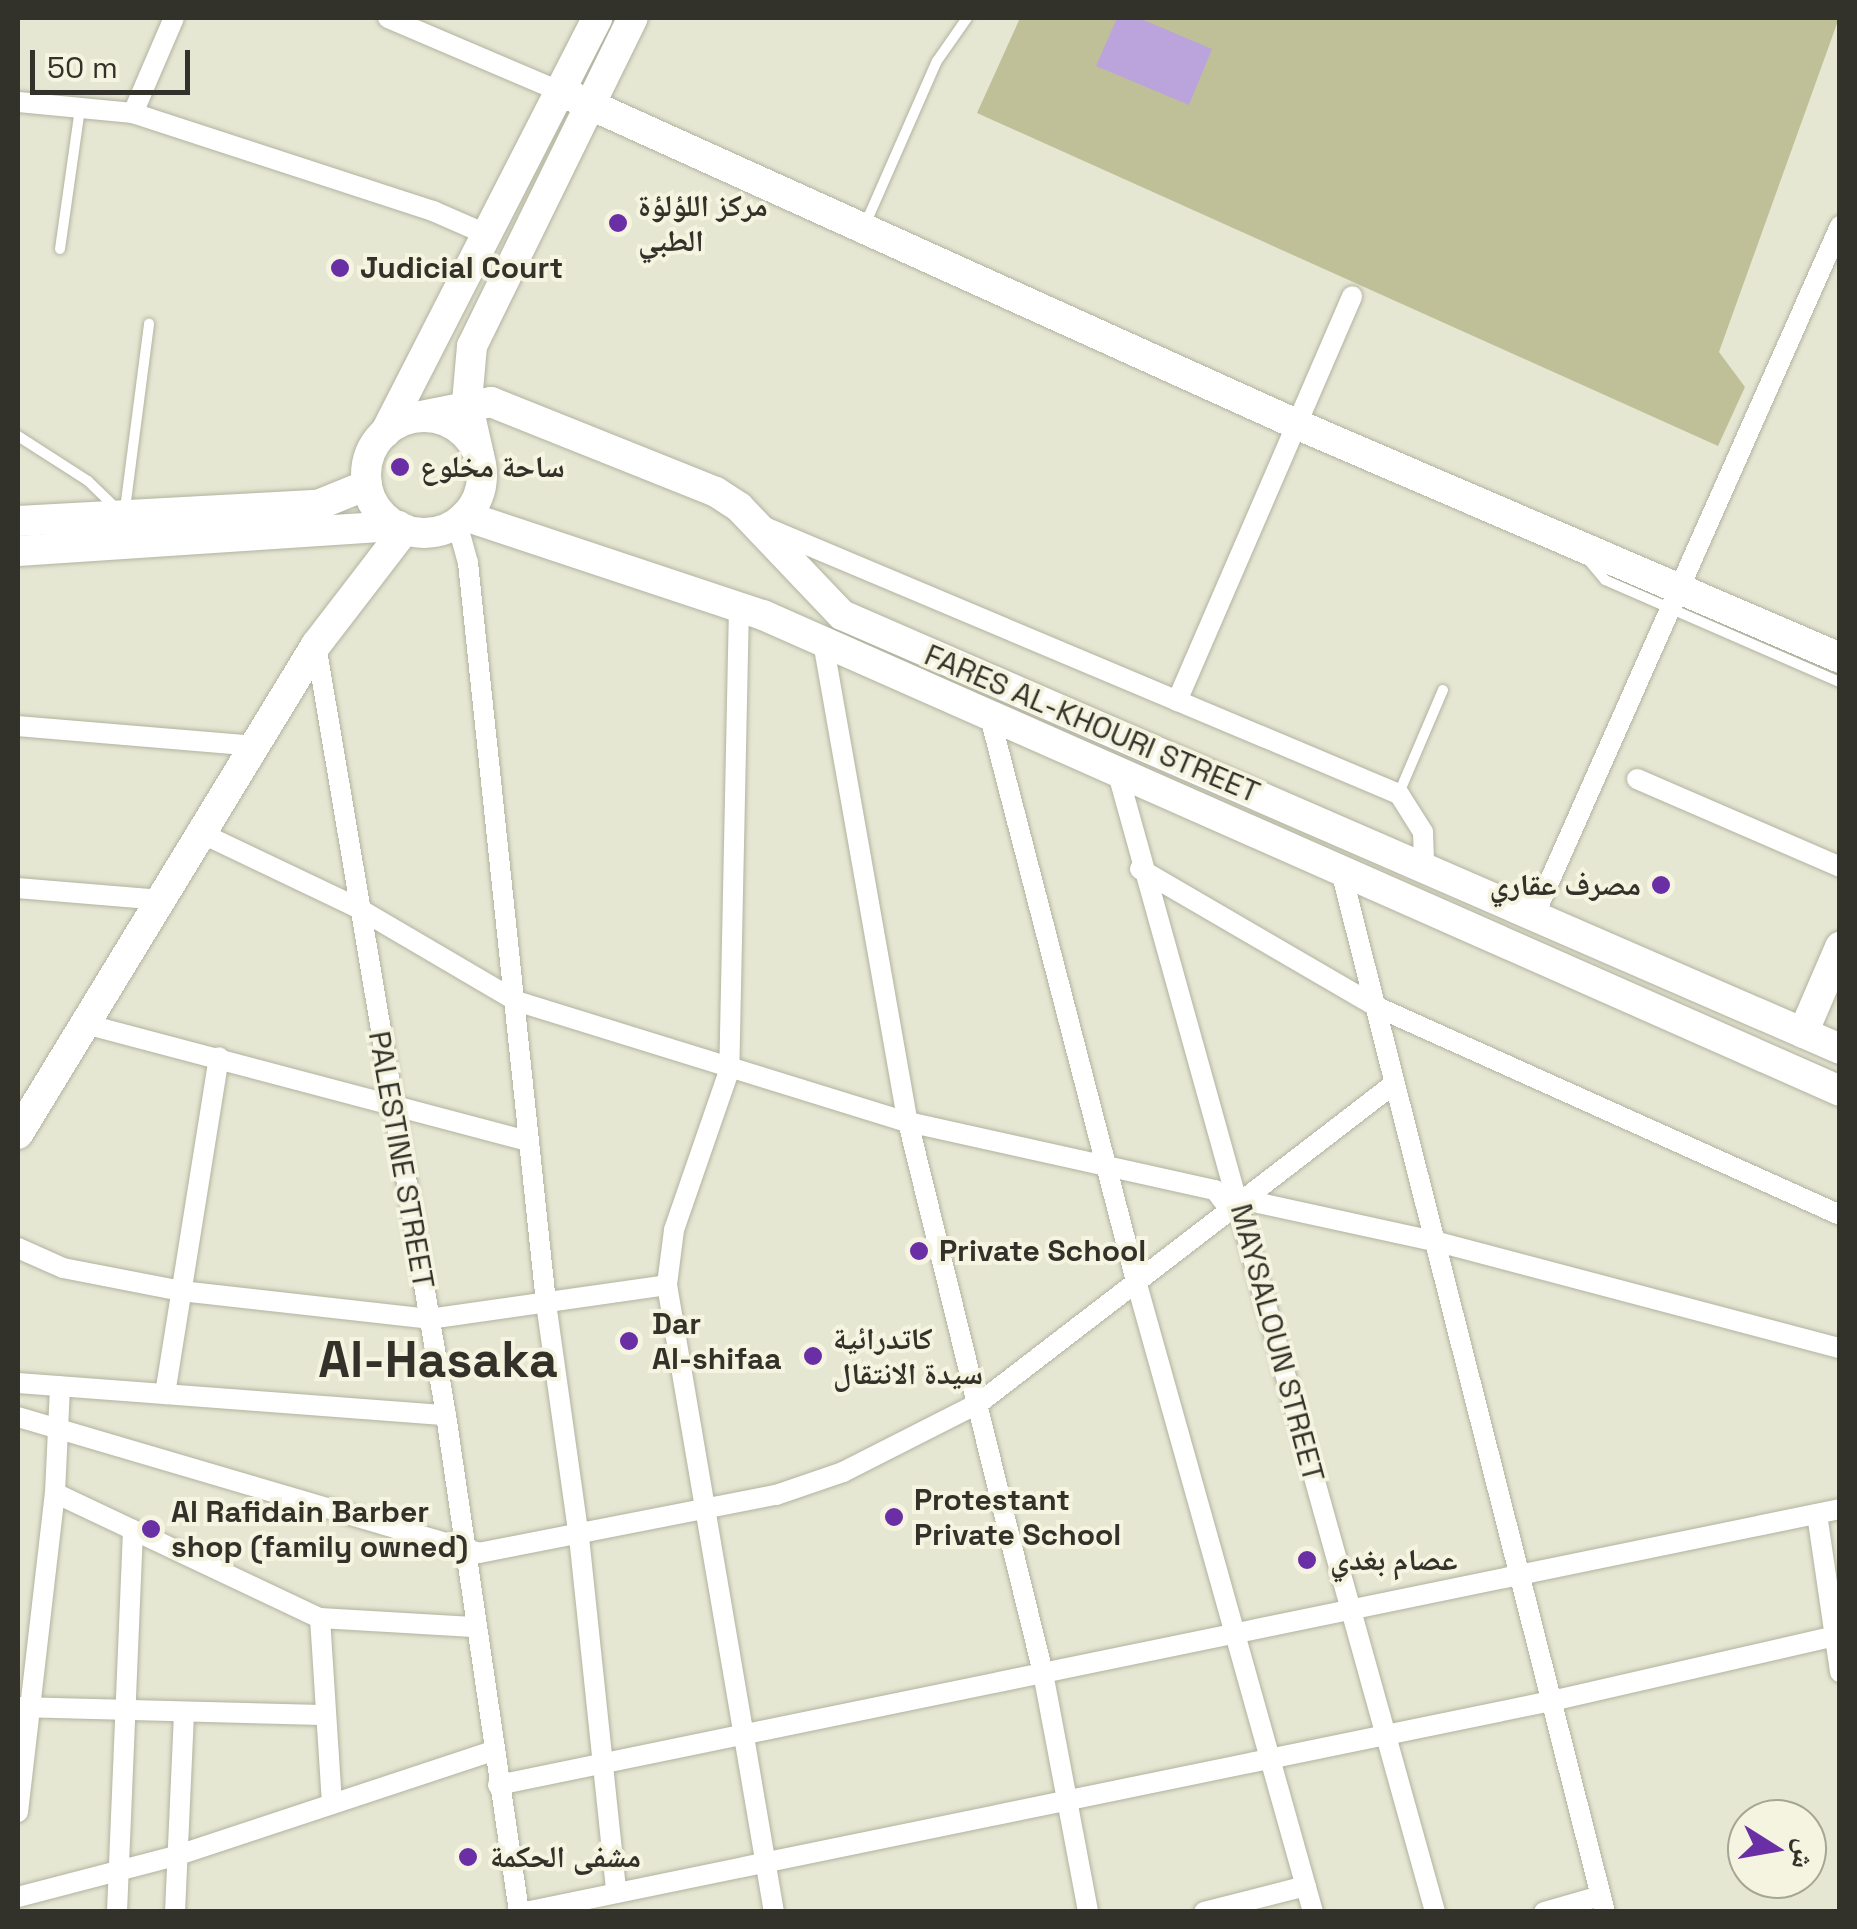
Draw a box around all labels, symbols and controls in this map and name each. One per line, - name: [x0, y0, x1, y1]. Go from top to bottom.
- scale bar: [35, 30, 195, 92]
- text: 50 m: [47, 48, 118, 87]
- place label: مركز اللؤلؤة الطبي: [638, 188, 768, 258]
- marker: مركز اللؤلؤة الطبي: [607, 212, 629, 234]
- place label: Judicial Court: [360, 250, 563, 286]
- marker: Judicial Court: [329, 257, 351, 279]
- place label: ساحة مخلوع: [420, 449, 565, 485]
- marker: ساحة مخلوع: [389, 456, 411, 478]
- street label: FARES AL-KHOURI STREET: [919, 637, 1265, 811]
- place label: مصرف عقاري: [1490, 867, 1641, 903]
- marker: مصرف عقاري: [1650, 874, 1672, 896]
- street label: PALESTINE STREET: [361, 1028, 441, 1292]
- street label: MAYSALOUN STREET: [1223, 1200, 1331, 1486]
- place label: Private School: [939, 1233, 1146, 1269]
- marker: Private School: [908, 1240, 930, 1262]
- place label: Dar Al-shifaa: [652, 1306, 782, 1376]
- place label: كاتدرائية سيدة الانتقال: [833, 1321, 983, 1392]
- marker: Dar Al-shifaa: [616, 1328, 642, 1354]
- district label: Al-Hasaka: [318, 1331, 558, 1391]
- marker: كاتدرائية سيدة الانتقال: [802, 1345, 824, 1367]
- place label: Protestant Private School: [914, 1482, 1121, 1552]
- place label: Al Rafidain Barber shop (family owned): [171, 1494, 468, 1564]
- marker: Protestant Private School: [883, 1506, 905, 1528]
- marker: Al Rafidain Barber shop (family owned): [140, 1518, 162, 1540]
- place label: عصام بغدي: [1330, 1542, 1458, 1578]
- marker: عصام بغدي: [1294, 1547, 1320, 1573]
- north arrow: [1727, 1799, 1827, 1899]
- text: ش: [1784, 1836, 1825, 1872]
- place label: مشفى الحكمة: [490, 1839, 641, 1875]
- marker: مشفى الحكمة: [455, 1844, 481, 1870]

